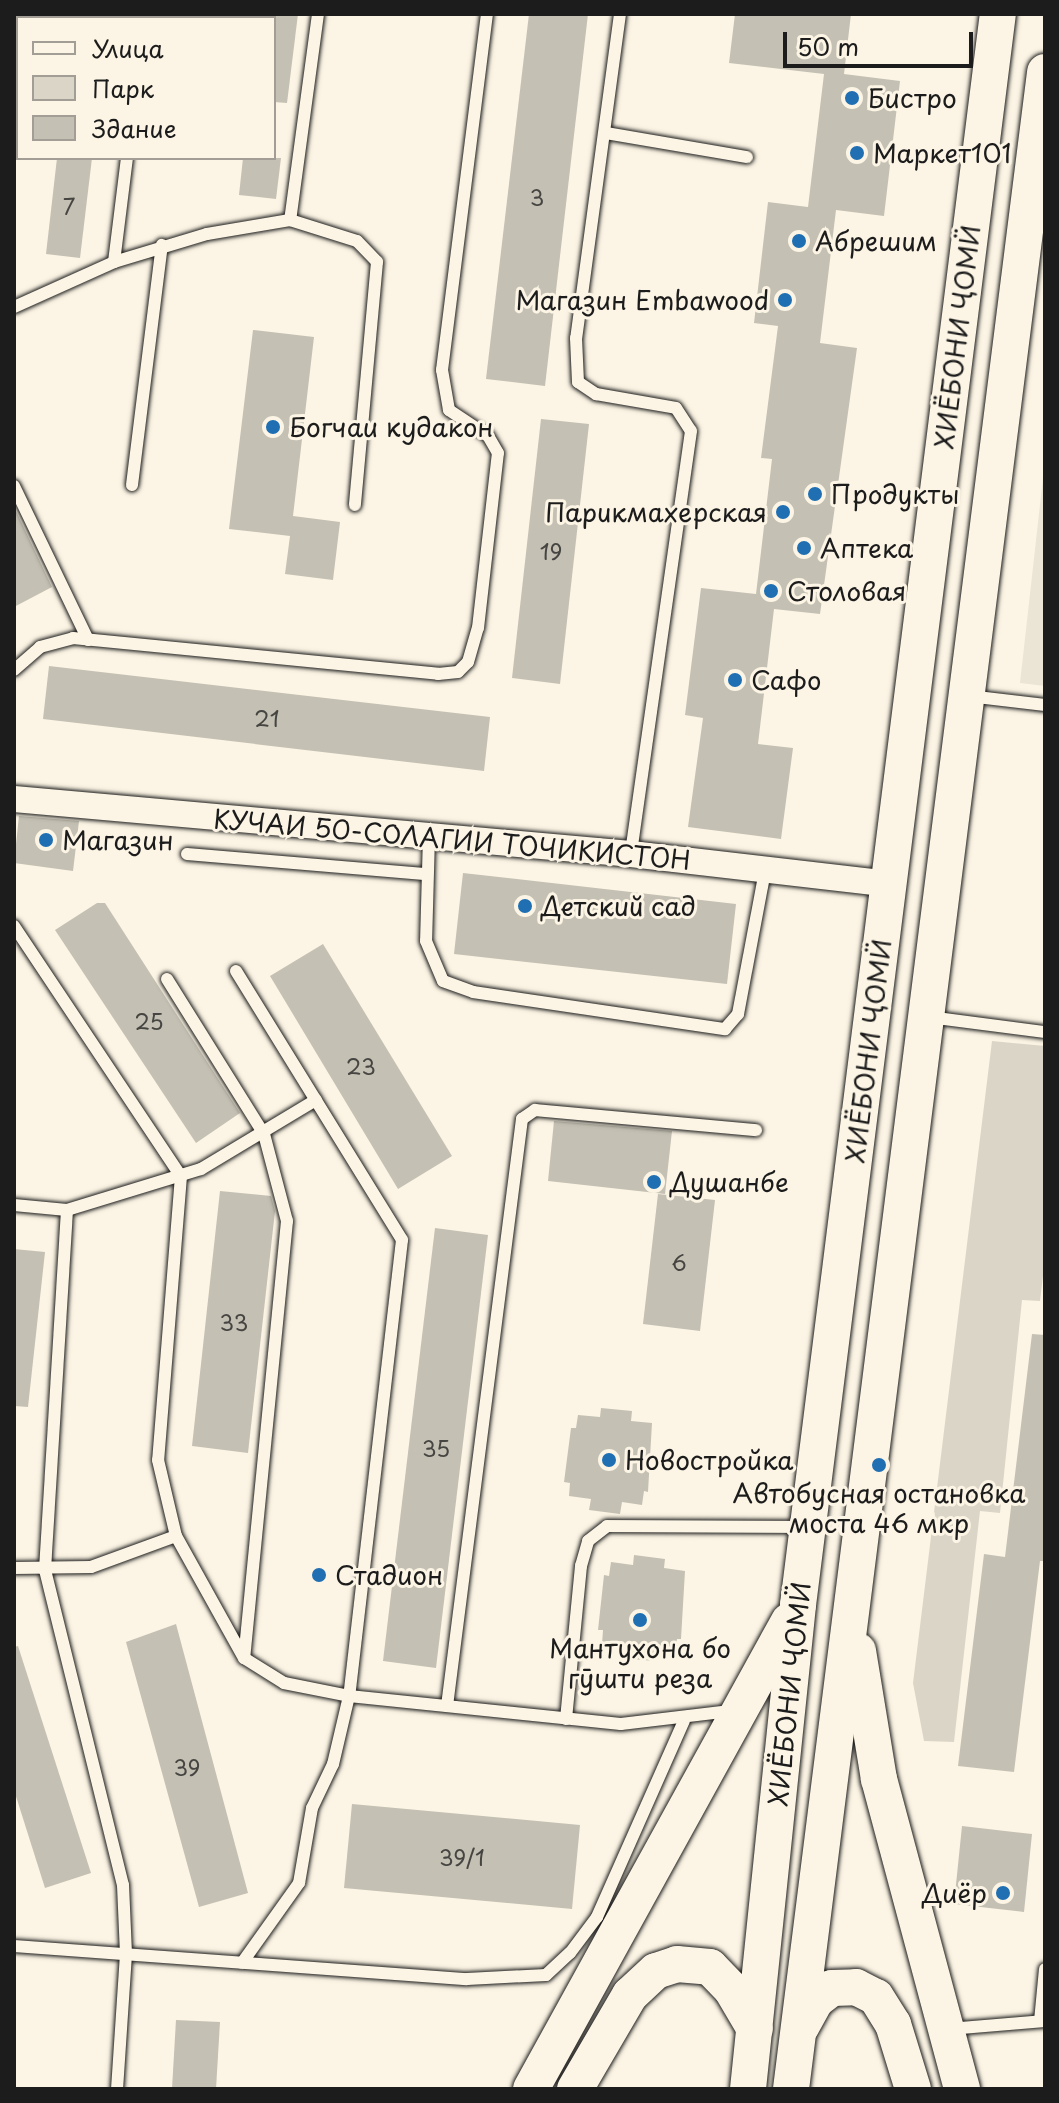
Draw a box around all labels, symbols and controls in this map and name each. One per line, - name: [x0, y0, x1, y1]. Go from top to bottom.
- legend: [16, 16, 276, 160]
- scale bar: [787, 16, 977, 66]
- text: 50 m: [797, 28, 859, 64]
- text: Улица: [92, 30, 164, 66]
- text: Парк: [92, 70, 154, 106]
- place label: Бистро: [868, 82, 957, 114]
- marker: Бистро: [843, 89, 861, 107]
- text: Здание: [92, 110, 177, 146]
- place label: Маркет101: [873, 137, 1011, 169]
- marker: Маркет101: [848, 144, 866, 162]
- house number: 3: [530, 184, 544, 210]
- house number: 7: [63, 193, 75, 219]
- street label: ХИЁБОНИ ҶОМӢ: [928, 223, 986, 451]
- place label: Абрешим: [815, 225, 937, 257]
- marker: Абрешим: [790, 232, 808, 250]
- place label: Магазин Embawood: [515, 284, 769, 316]
- marker: Магазин Embawood: [776, 291, 794, 309]
- place label: Богчаи кудакон: [289, 411, 493, 443]
- marker: Богчаи кудакон: [264, 418, 282, 436]
- place label: Продукты: [831, 478, 959, 510]
- marker: Продукты: [806, 485, 824, 503]
- place label: Парикмахерская: [545, 496, 767, 528]
- marker: Парикмахерская: [774, 503, 792, 521]
- place label: Аптека: [820, 532, 913, 564]
- house number: 19: [540, 538, 562, 564]
- marker: Аптека: [795, 539, 813, 557]
- place label: Столовая: [787, 575, 906, 607]
- marker: Столовая: [762, 582, 780, 600]
- place label: Сафо: [751, 664, 821, 696]
- marker: Сафо: [726, 671, 744, 689]
- house number: 21: [254, 705, 280, 731]
- street label: КУЧАИ 50-СОЛАГИИ ТОЧИКИСТОН: [212, 803, 692, 875]
- place label: Магазин: [62, 824, 173, 856]
- marker: Магазин: [37, 831, 55, 849]
- place label: Детский сад: [541, 890, 698, 922]
- marker: Детский сад: [516, 897, 534, 915]
- street label: ХИЁБОНИ ҶОМӢ: [839, 937, 897, 1165]
- house number: 25: [134, 1008, 164, 1034]
- house number: 23: [346, 1053, 376, 1079]
- place label: Душанбе: [670, 1166, 789, 1198]
- marker: Душанбе: [645, 1173, 663, 1191]
- house number: 6: [671, 1249, 687, 1275]
- house number: 33: [220, 1309, 248, 1335]
- house number: 35: [422, 1435, 450, 1461]
- place label: Новостройка: [625, 1444, 793, 1476]
- marker: Новостройка: [600, 1451, 618, 1469]
- marker: Автобусная остановка моста 46 мкр: [870, 1456, 888, 1474]
- place label: Автобусная остановка моста 46 мкр: [732, 1477, 1026, 1538]
- place label: Стадион: [335, 1559, 443, 1591]
- marker: Стадион: [310, 1566, 328, 1584]
- street label: ХИЁБОНИ ҶОМӢ: [762, 1580, 816, 1808]
- marker: Мантухона бо гӯшти реза: [631, 1611, 649, 1629]
- place label: Мантухона бо гӯшти реза: [549, 1632, 731, 1694]
- house number: 39: [174, 1754, 200, 1780]
- house number: 39/1: [439, 1844, 485, 1870]
- place label: Диёр: [922, 1877, 987, 1909]
- marker: Диёр: [994, 1884, 1012, 1902]

